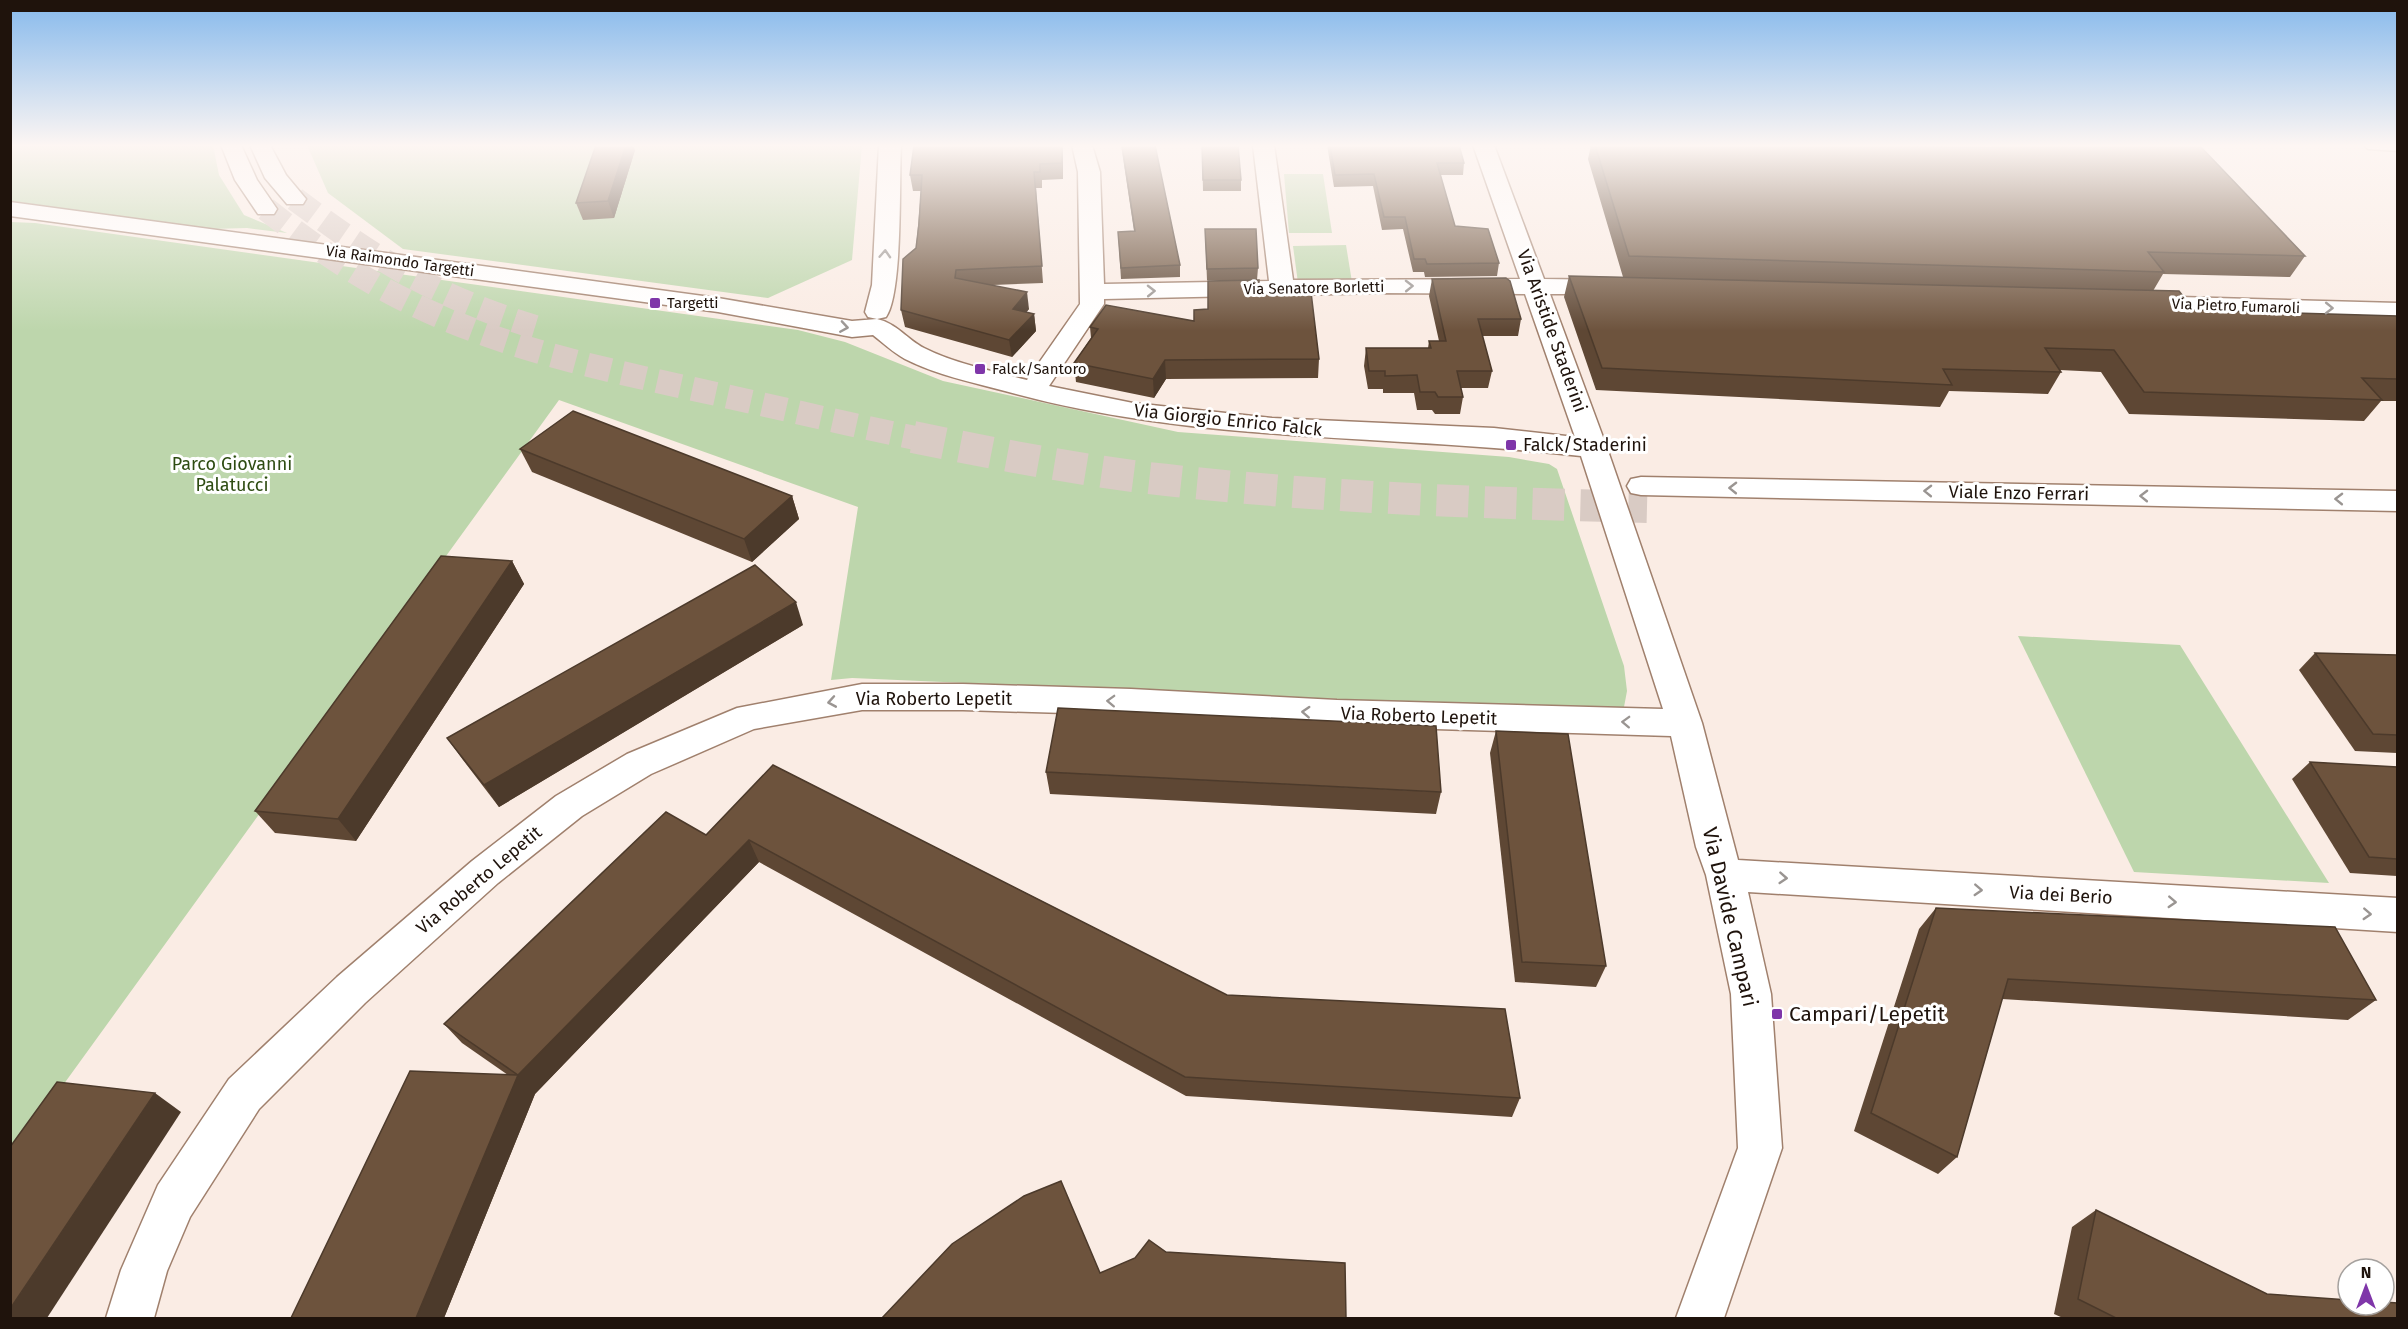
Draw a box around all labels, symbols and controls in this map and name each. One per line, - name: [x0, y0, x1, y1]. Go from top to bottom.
- street label: Via Raimondo Targetti: [325, 242, 475, 280]
- street label: Via Aristide Staderini: [1512, 247, 1592, 415]
- one-way arrow: [878, 250, 891, 259]
- street label: Via Senatore Borletti: [1244, 278, 1384, 298]
- one-way arrow: [1404, 280, 1413, 292]
- one-way arrow: [1146, 285, 1155, 297]
- place label: Targetti: [667, 294, 719, 312]
- street label: Via Pietro Fumaroli: [2171, 295, 2301, 317]
- marker: Targetti: [648, 296, 662, 310]
- one-way arrow: [2324, 302, 2333, 314]
- one-way arrow: [838, 320, 848, 333]
- place label: Falck/Santoro: [992, 360, 1087, 378]
- marker: Falck/Santoro: [973, 362, 987, 376]
- street label: Via Giorgio Enrico Falck: [1133, 399, 1324, 441]
- place label: Falck/Staderini: [1523, 434, 1647, 456]
- marker: Falck/Staderini: [1504, 438, 1518, 452]
- park label: Parco Giovanni Palatucci: [172, 453, 292, 496]
- street label: Viale Enzo Ferrari: [1949, 481, 2089, 505]
- one-way arrow: [1729, 482, 1738, 494]
- one-way arrow: [1924, 485, 1933, 498]
- one-way arrow: [2140, 489, 2149, 502]
- one-way arrow: [2335, 493, 2344, 506]
- street label: Via Roberto Lepetit: [856, 688, 1013, 710]
- one-way arrow: [1106, 695, 1115, 707]
- one-way arrow: [828, 696, 837, 708]
- street label: Via Roberto Lepetit: [1340, 702, 1498, 730]
- one-way arrow: [1301, 705, 1310, 718]
- one-way arrow: [1622, 715, 1631, 728]
- street label: Via Roberto Lepetit: [412, 821, 546, 939]
- street label: Via Davide Campari: [1697, 825, 1763, 1009]
- one-way arrow: [1779, 872, 1788, 885]
- street label: Via dei Berio: [2009, 881, 2113, 909]
- one-way arrow: [1973, 884, 1982, 897]
- one-way arrow: [2168, 895, 2177, 908]
- one-way arrow: [2363, 907, 2372, 920]
- place label: Campari/Lepetit: [1789, 1001, 1945, 1027]
- marker: Campari/Lepetit: [1770, 1007, 1784, 1021]
- north arrow: [2336, 1257, 2396, 1317]
- text: N: [2361, 1263, 2371, 1282]

